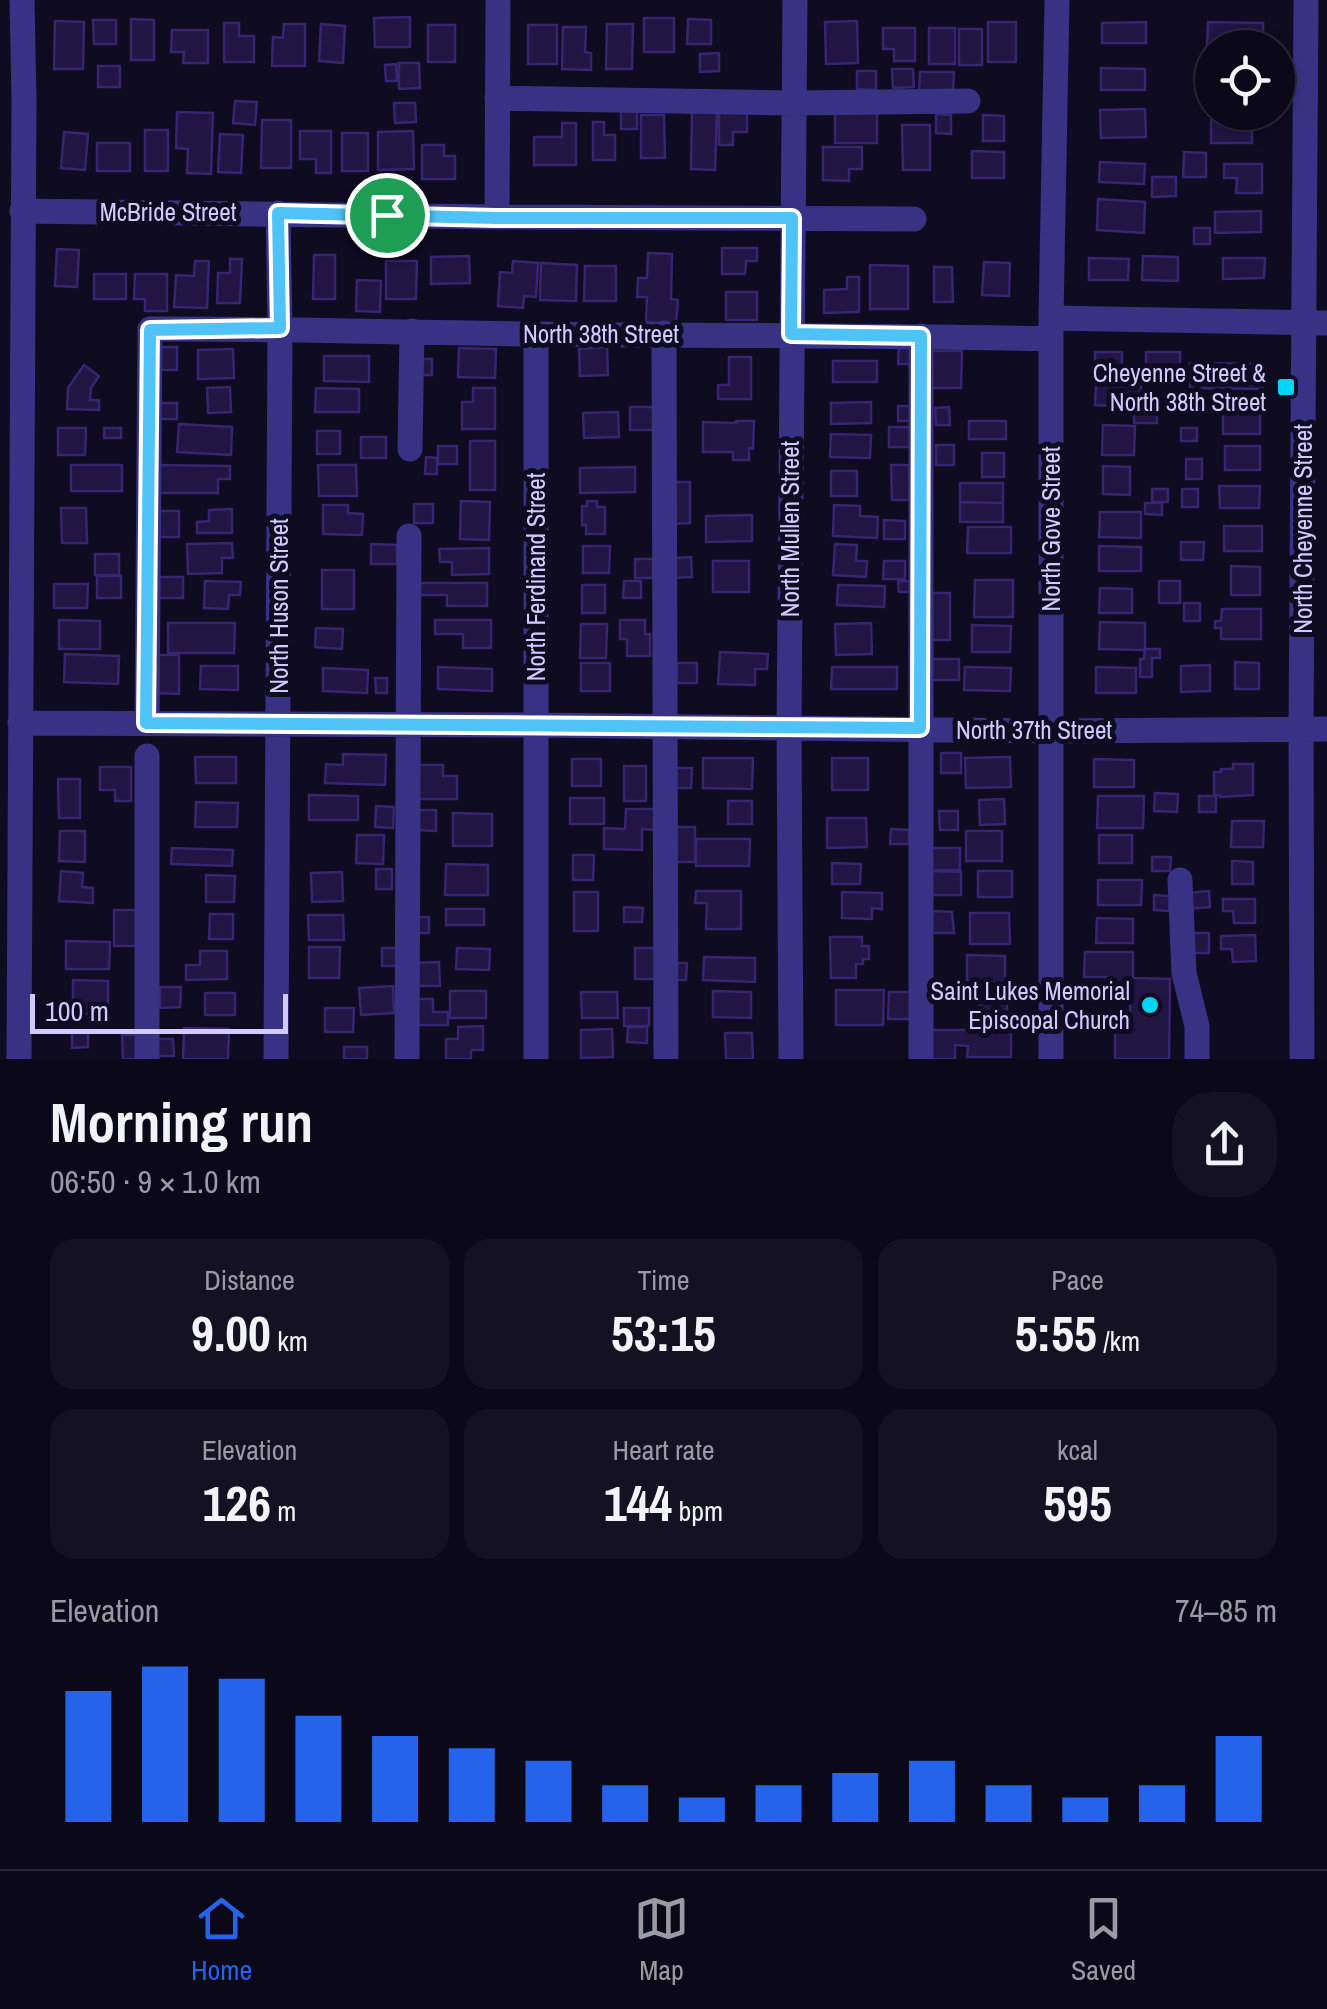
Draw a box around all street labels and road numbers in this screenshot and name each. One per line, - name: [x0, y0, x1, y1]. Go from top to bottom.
- street label: McBride Street: [100, 195, 237, 229]
- street label: North 38th Street: [523, 317, 679, 351]
- street label: North Cheyenne Street: [1286, 424, 1320, 634]
- street label: North Mullen Street: [773, 440, 807, 617]
- street label: North Gove Street: [1034, 446, 1068, 612]
- street label: North Ferdinand Street: [519, 472, 553, 681]
- street label: North Huson Street: [262, 518, 296, 694]
- street label: North 37th Street: [956, 713, 1112, 747]

